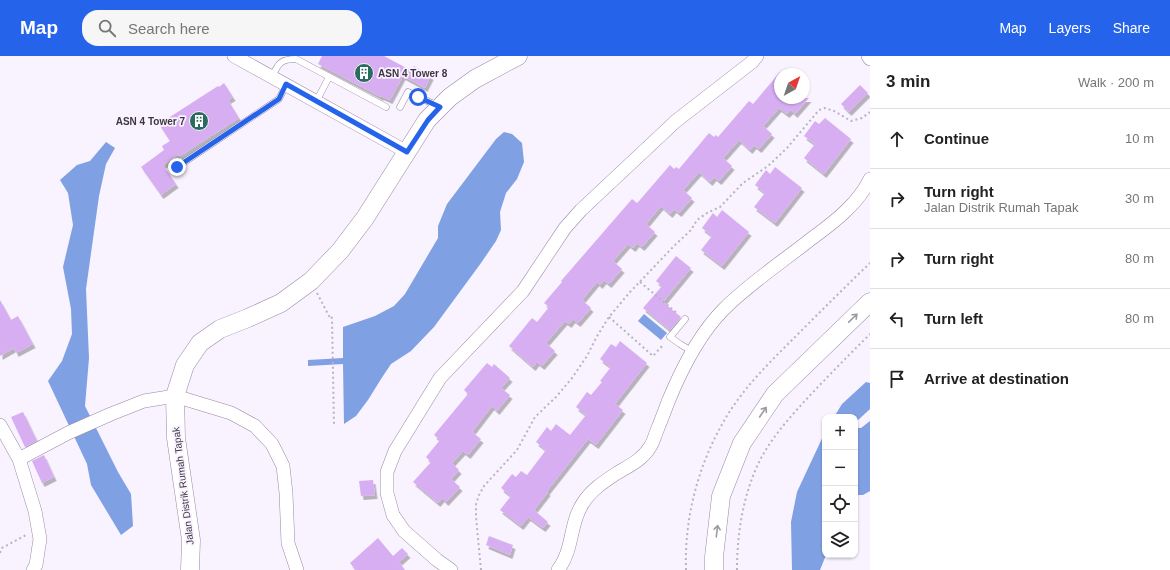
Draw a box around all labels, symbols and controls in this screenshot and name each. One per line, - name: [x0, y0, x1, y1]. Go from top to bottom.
- search box: [82, 10, 362, 46]
- text: Map: [20, 17, 58, 38]
- icon: search: [96, 17, 118, 39]
- text: Search here: [128, 20, 210, 37]
- text: Map: [999, 20, 1027, 36]
- text: Layers: [1049, 20, 1091, 36]
- text: Share: [1113, 20, 1150, 36]
- building icon: ASN 4 Tower 8: [353, 62, 375, 84]
- place label: ASN 4 Tower 8: [378, 68, 448, 79]
- north arrow: [774, 68, 810, 104]
- text: 3 min: [886, 72, 930, 91]
- text: Walk · 200 m: [1078, 75, 1154, 90]
- route start: [409, 88, 427, 106]
- building icon: ASN 4 Tower 7: [188, 110, 210, 132]
- place label: ASN 4 Tower 7: [116, 116, 185, 127]
- icon: ahead: [886, 128, 908, 150]
- text: Continue: [924, 130, 989, 147]
- text: 10 m: [1125, 131, 1154, 146]
- route end: [168, 158, 186, 176]
- text: Turn right: [924, 183, 994, 200]
- icon: right: [886, 188, 908, 210]
- text: 30 m: [1125, 191, 1154, 206]
- text: Jalan Distrik Rumah Tapak: [924, 200, 1078, 215]
- icon: right: [886, 248, 908, 270]
- text: Turn right: [924, 250, 994, 267]
- text: 80 m: [1125, 251, 1154, 266]
- icon: left: [886, 308, 908, 330]
- text: Turn left: [924, 310, 983, 327]
- text: 80 m: [1125, 311, 1154, 326]
- one-way arrow: [848, 314, 858, 323]
- icon: arrive: [886, 368, 908, 390]
- text: Arrive at destination: [924, 370, 1069, 387]
- one-way arrow: [759, 407, 767, 418]
- map controls: [822, 414, 858, 558]
- button: +: [822, 414, 858, 450]
- street label: Jalan Distrik Rumah Tapak: [170, 425, 196, 546]
- button: −: [822, 450, 858, 486]
- button: locate: [822, 486, 858, 522]
- button: layers: [822, 522, 858, 558]
- one-way arrow: [713, 525, 721, 538]

